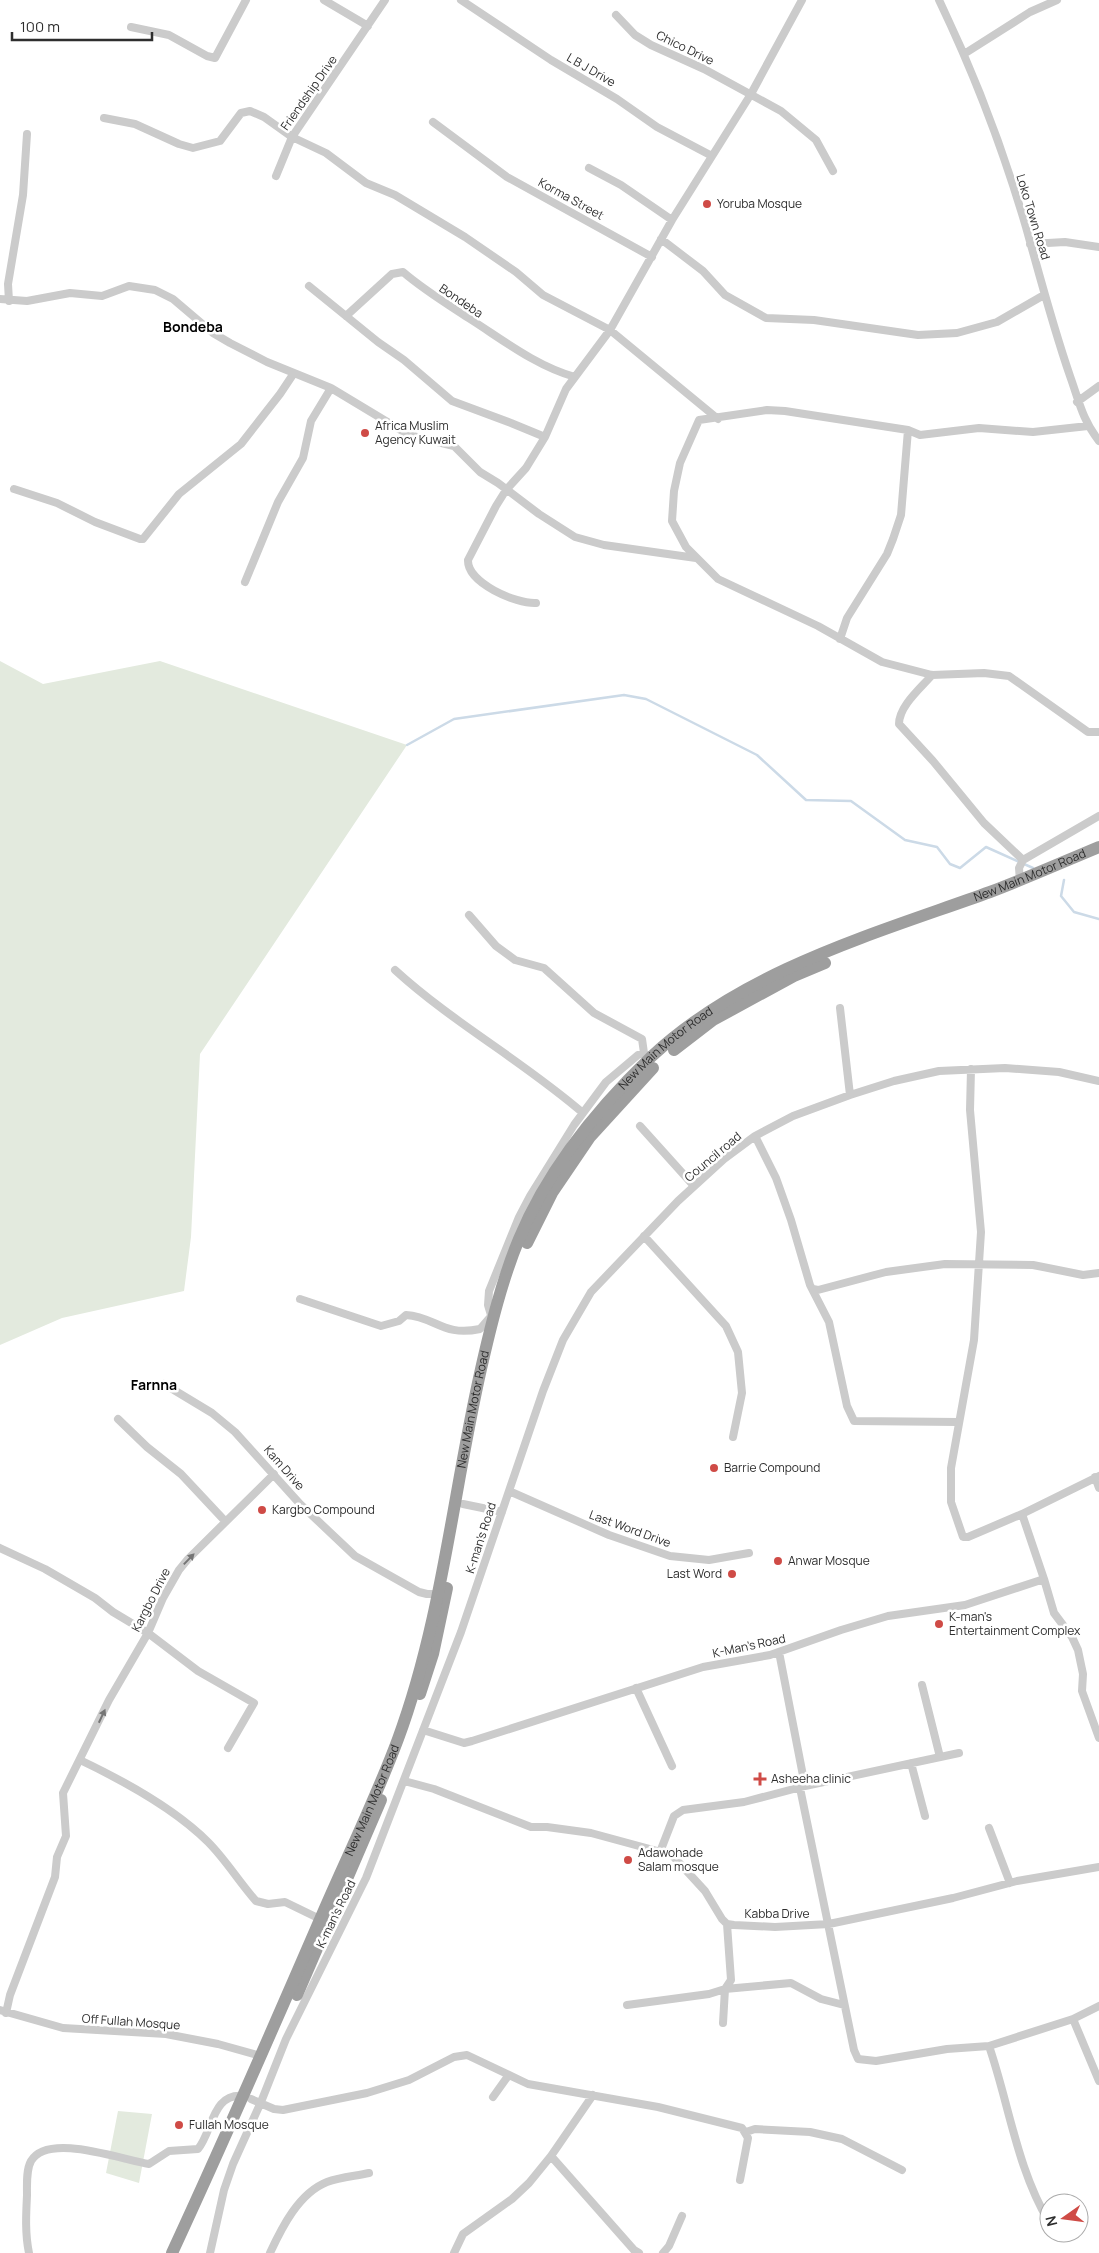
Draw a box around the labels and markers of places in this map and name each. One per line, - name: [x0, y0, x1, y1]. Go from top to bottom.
- place label: Yoruba Mosque: [717, 195, 802, 212]
- marker: Yoruba Mosque: [701, 198, 713, 210]
- place label: Africa Muslim Agency Kuwait: [375, 417, 456, 448]
- marker: Africa Muslim Agency Kuwait: [359, 427, 371, 439]
- place label: Barrie Compound: [724, 1459, 820, 1476]
- marker: Barrie Compound: [708, 1462, 720, 1474]
- place label: Kargbo Compound: [272, 1501, 375, 1518]
- marker: Kargbo Compound: [256, 1504, 268, 1516]
- place label: Anwar Mosque: [788, 1552, 870, 1569]
- marker: Anwar Mosque: [772, 1555, 784, 1567]
- place label: Last Word: [667, 1565, 722, 1582]
- marker: Last Word: [726, 1568, 738, 1580]
- place label: K-man's Entertainment Complex: [949, 1608, 1081, 1639]
- marker: K-man's Entertainment Complex: [933, 1618, 945, 1630]
- place label: Asheeha clinic: [771, 1770, 851, 1787]
- marker: Asheeha clinic: [753, 1772, 767, 1786]
- place label: Adawohade Salam mosque: [638, 1844, 719, 1875]
- marker: Adawohade Salam mosque: [622, 1854, 634, 1866]
- place label: Fullah Mosque: [189, 2116, 269, 2133]
- marker: Fullah Mosque: [173, 2119, 185, 2131]

